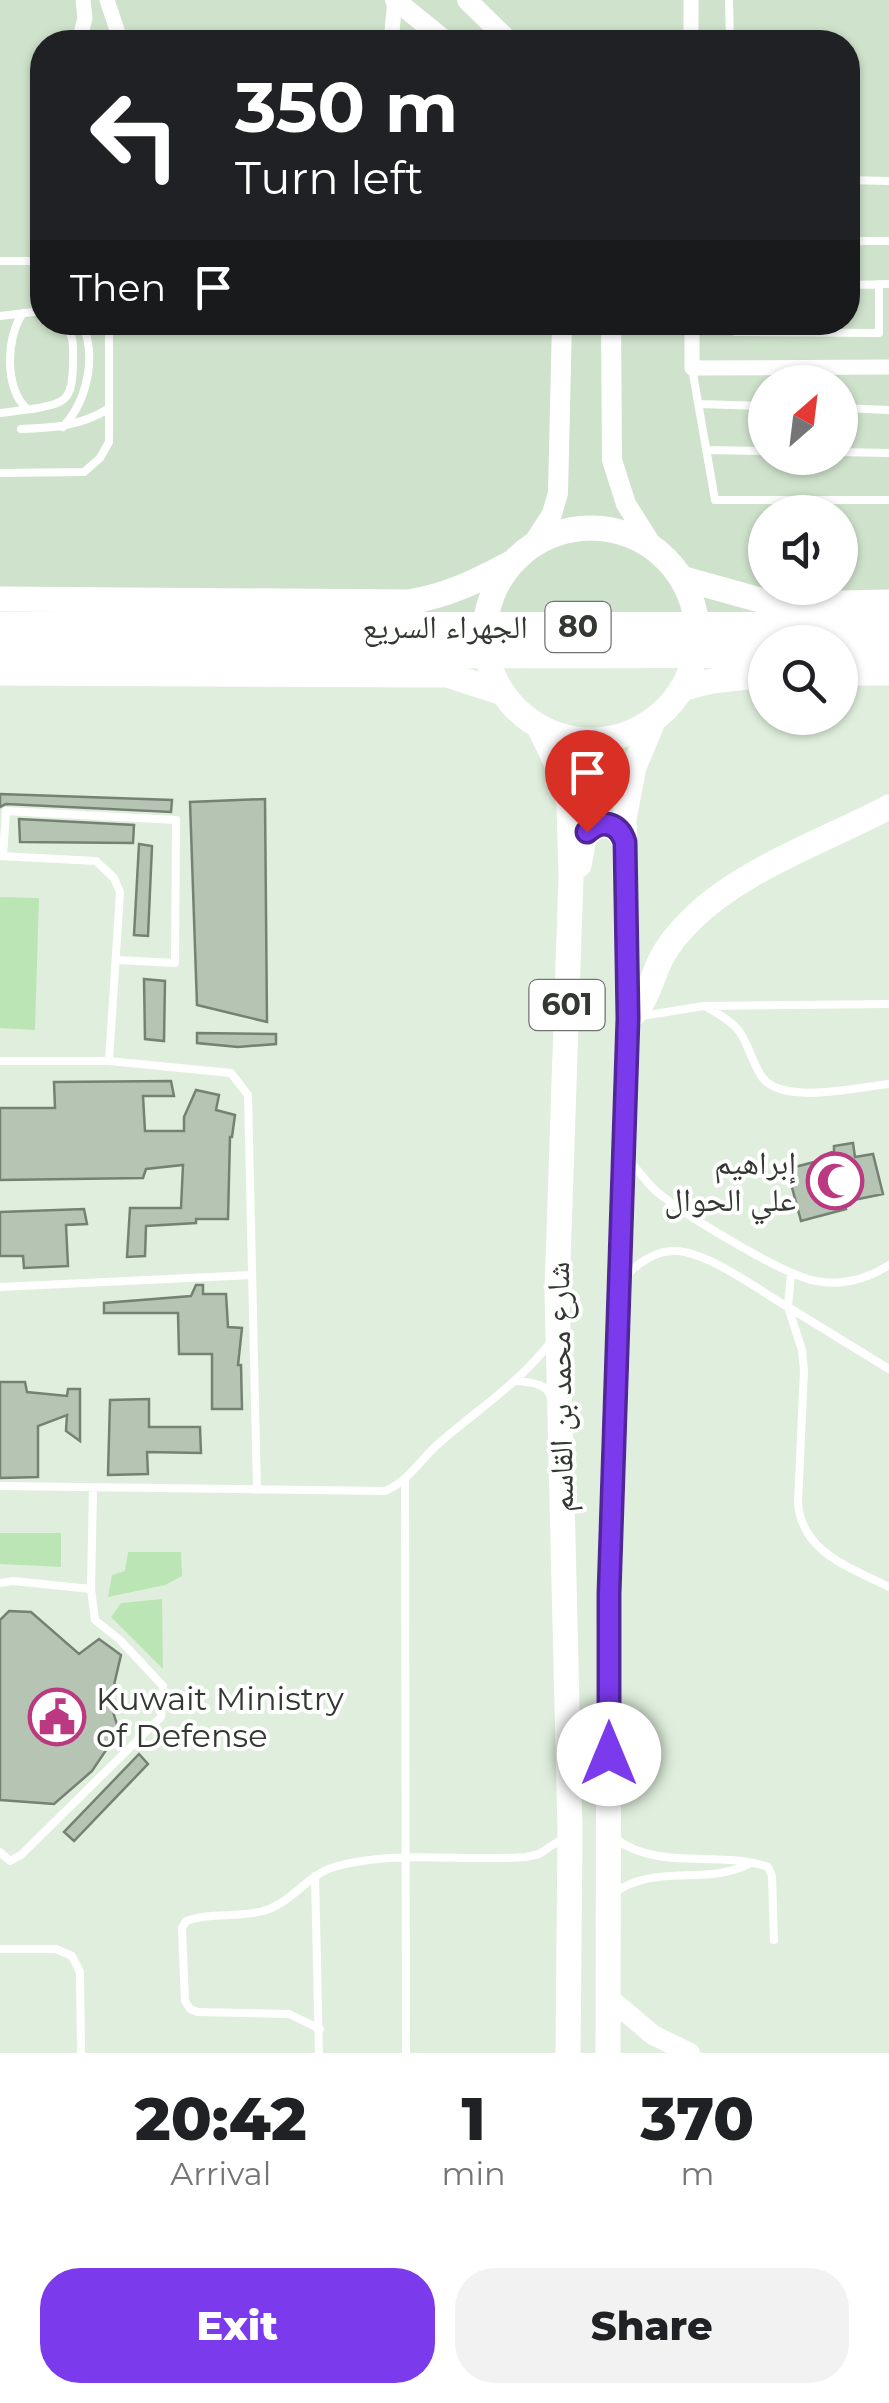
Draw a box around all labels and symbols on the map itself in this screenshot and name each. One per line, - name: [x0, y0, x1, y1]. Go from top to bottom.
- north arrow: [748, 365, 858, 475]
- road number: 80: [546, 602, 610, 652]
- street label: الجهراء السريع: [362, 607, 528, 647]
- pin: [545, 730, 630, 833]
- road number: 601: [530, 980, 604, 1030]
- place label: إبراهيم علي الحوال: [664, 1143, 796, 1225]
- mosque icon: إبراهيم علي الحوال: [805, 1151, 865, 1211]
- street label: شارع محمد بن القاسم: [538, 1261, 583, 1513]
- place label: Kuwait Ministry of Defense: [96, 1679, 344, 1755]
- public building icon: Kuwait Ministry of Defense: [27, 1687, 87, 1747]
- position arrow: [557, 1702, 661, 1806]

